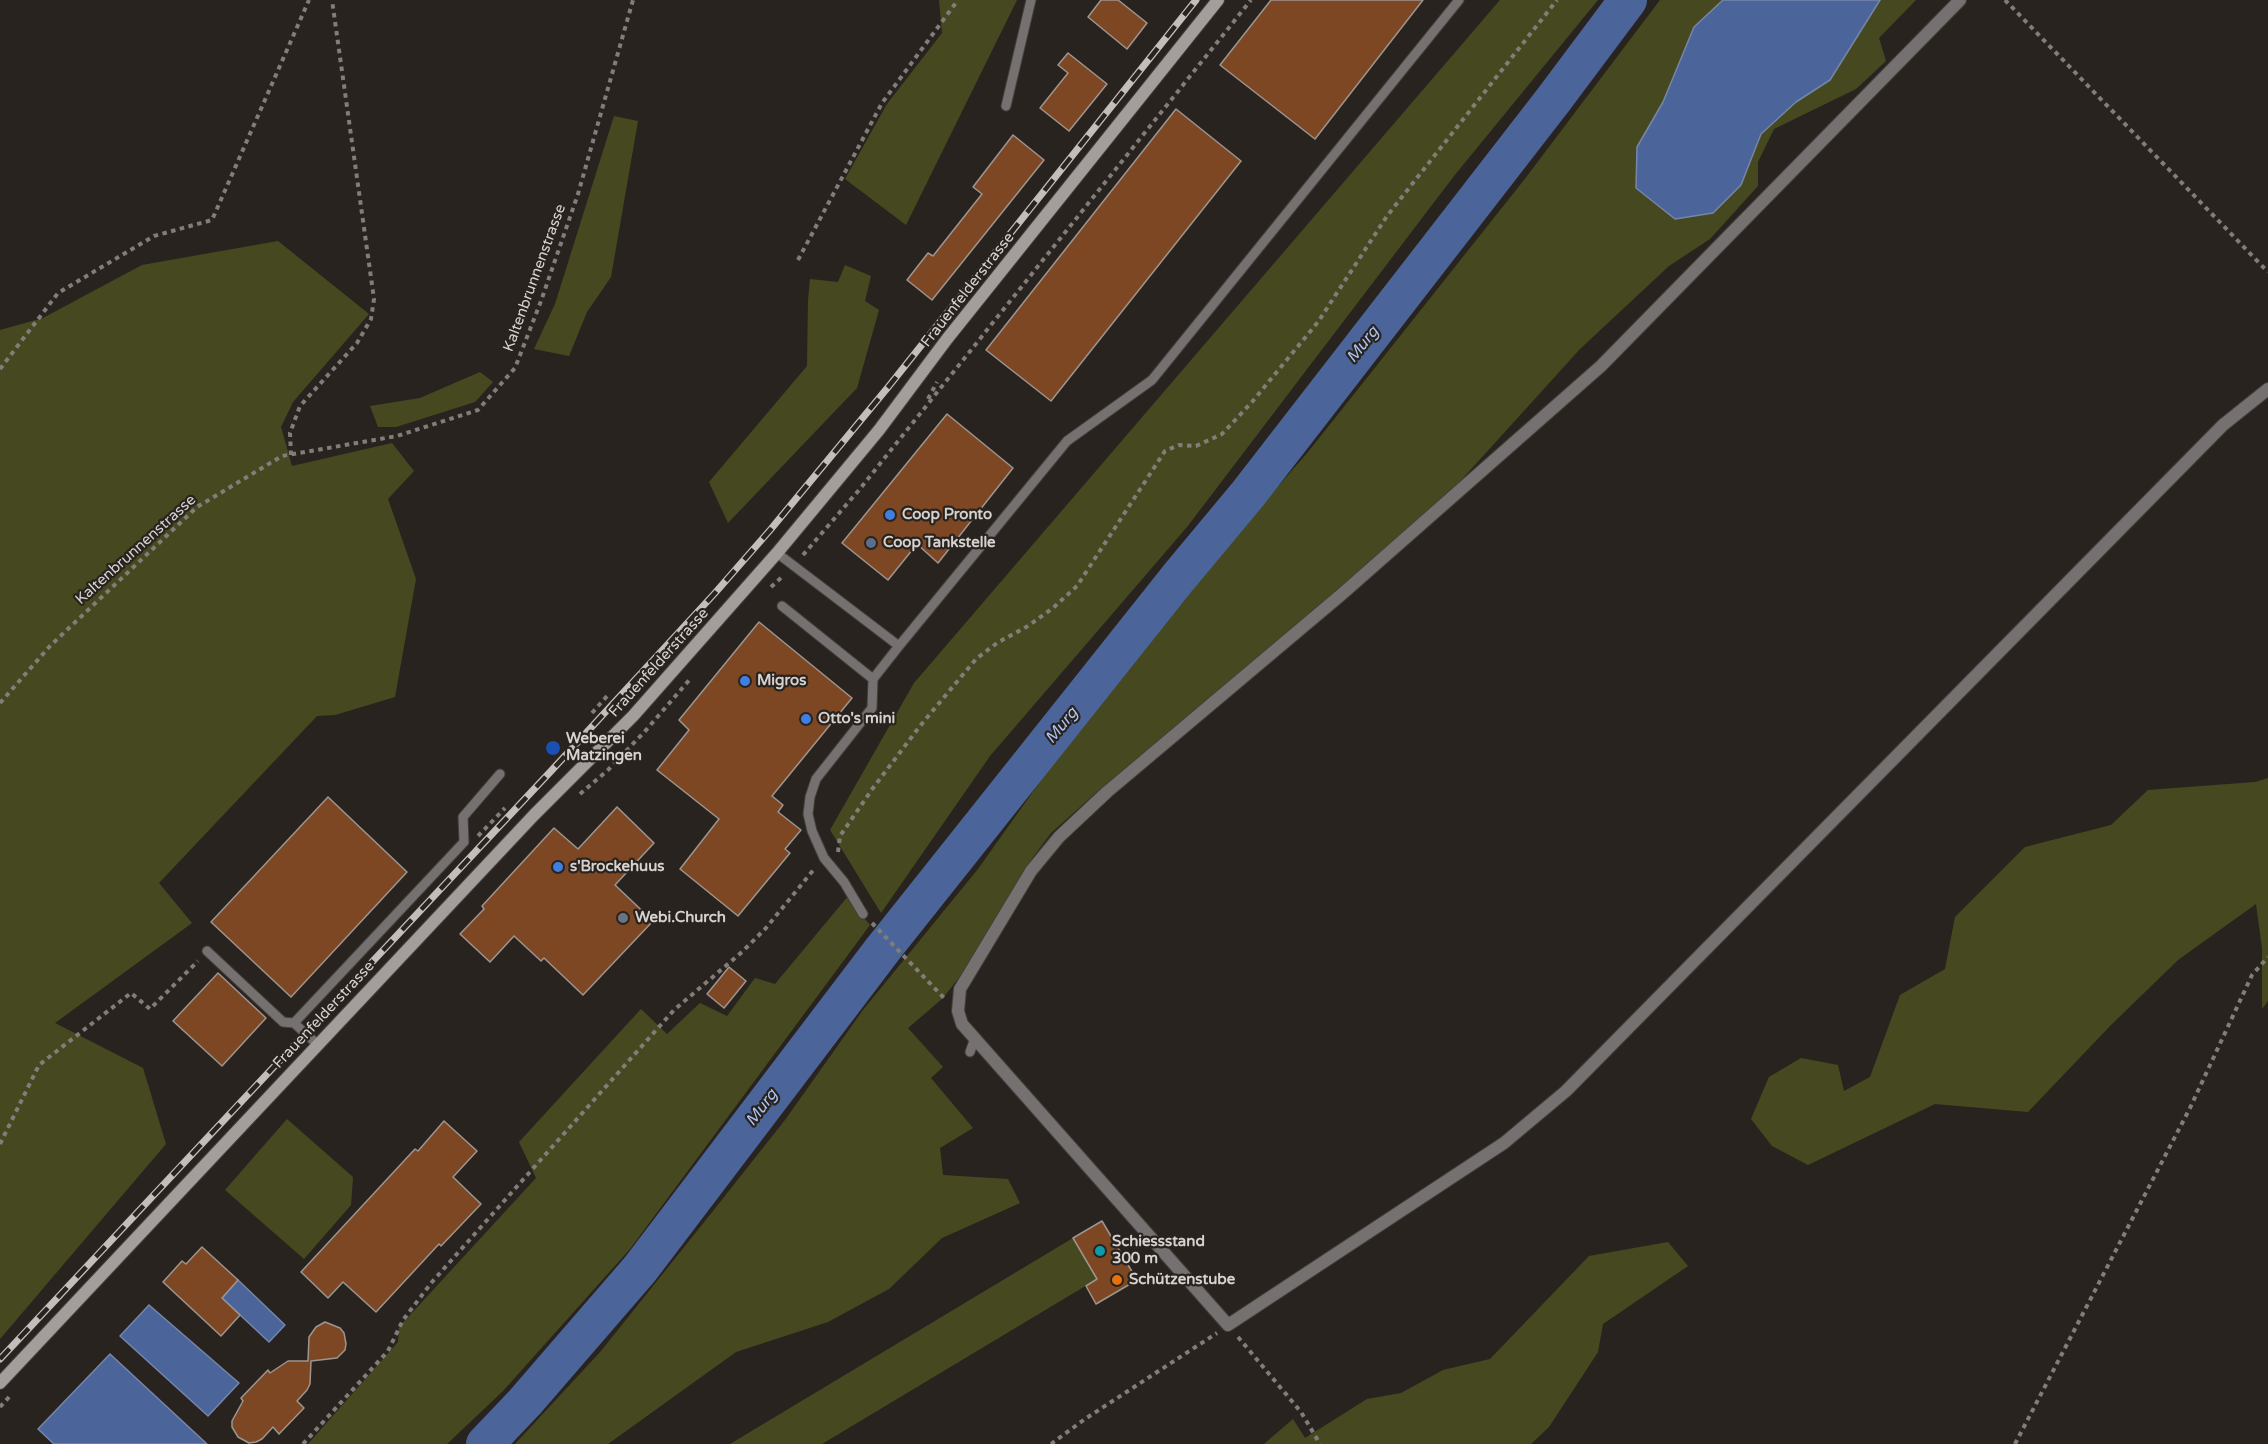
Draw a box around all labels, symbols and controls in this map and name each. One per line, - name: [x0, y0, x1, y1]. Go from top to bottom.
- street label: Kaltenbrunnenstrasse: [500, 202, 570, 354]
- street label: Frauenfelderstrasse: [918, 229, 1018, 351]
- water label: Murg: [1343, 323, 1383, 367]
- street label: Kaltenbrunnenstrasse: [72, 491, 200, 609]
- place label: Coop Pronto: [902, 506, 992, 524]
- marker: Coop Pronto: [883, 508, 897, 522]
- place label: Coop Tankstelle: [883, 534, 996, 552]
- marker: Coop Tankstelle: [864, 536, 878, 550]
- street label: Frauenfelderstrasse: [605, 605, 713, 721]
- place label: Migros: [757, 672, 806, 690]
- marker: Migros: [738, 674, 752, 688]
- water label: Murg: [1042, 704, 1082, 748]
- place label: Otto's mini: [818, 710, 895, 728]
- marker: Otto's mini: [799, 712, 813, 726]
- place label: Weberei Matzingen: [566, 730, 642, 765]
- marker: Weberei Matzingen: [544, 739, 562, 757]
- place label: s'Brockehuus: [570, 858, 665, 876]
- marker: s'Brockehuus: [551, 860, 565, 874]
- place label: Webi.Church: [635, 909, 726, 927]
- marker: Webi.Church: [616, 911, 630, 925]
- street label: Frauenfelderstrasse: [269, 957, 379, 1073]
- water label: Murg: [742, 1086, 782, 1130]
- place label: Schiessstand 300 m: [1112, 1233, 1205, 1268]
- marker: Schiessstand 300 m: [1093, 1244, 1107, 1258]
- place label: Schützenstube: [1129, 1271, 1235, 1289]
- marker: Schützenstube: [1110, 1273, 1124, 1287]

